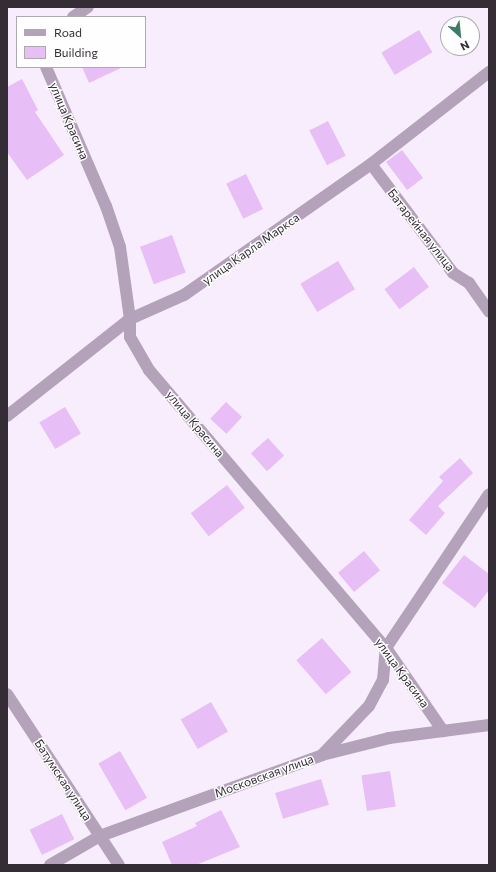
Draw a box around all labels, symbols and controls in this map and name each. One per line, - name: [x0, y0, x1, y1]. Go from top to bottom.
- legend: [16, 16, 146, 68]
- north arrow: [440, 16, 480, 56]
- text: Road: [54, 25, 82, 39]
- text: N: [459, 39, 472, 54]
- text: Building: [54, 45, 98, 59]
- street label: улица Красина: [46, 80, 92, 162]
- street label: Батарейная улица: [384, 186, 458, 274]
- street label: улица Карла Маркса: [200, 210, 302, 288]
- street label: улица Красина: [163, 388, 227, 460]
- street label: улица Красина: [372, 635, 432, 711]
- street label: Батумская улица: [31, 737, 95, 823]
- street label: Московская улица: [213, 751, 315, 801]

